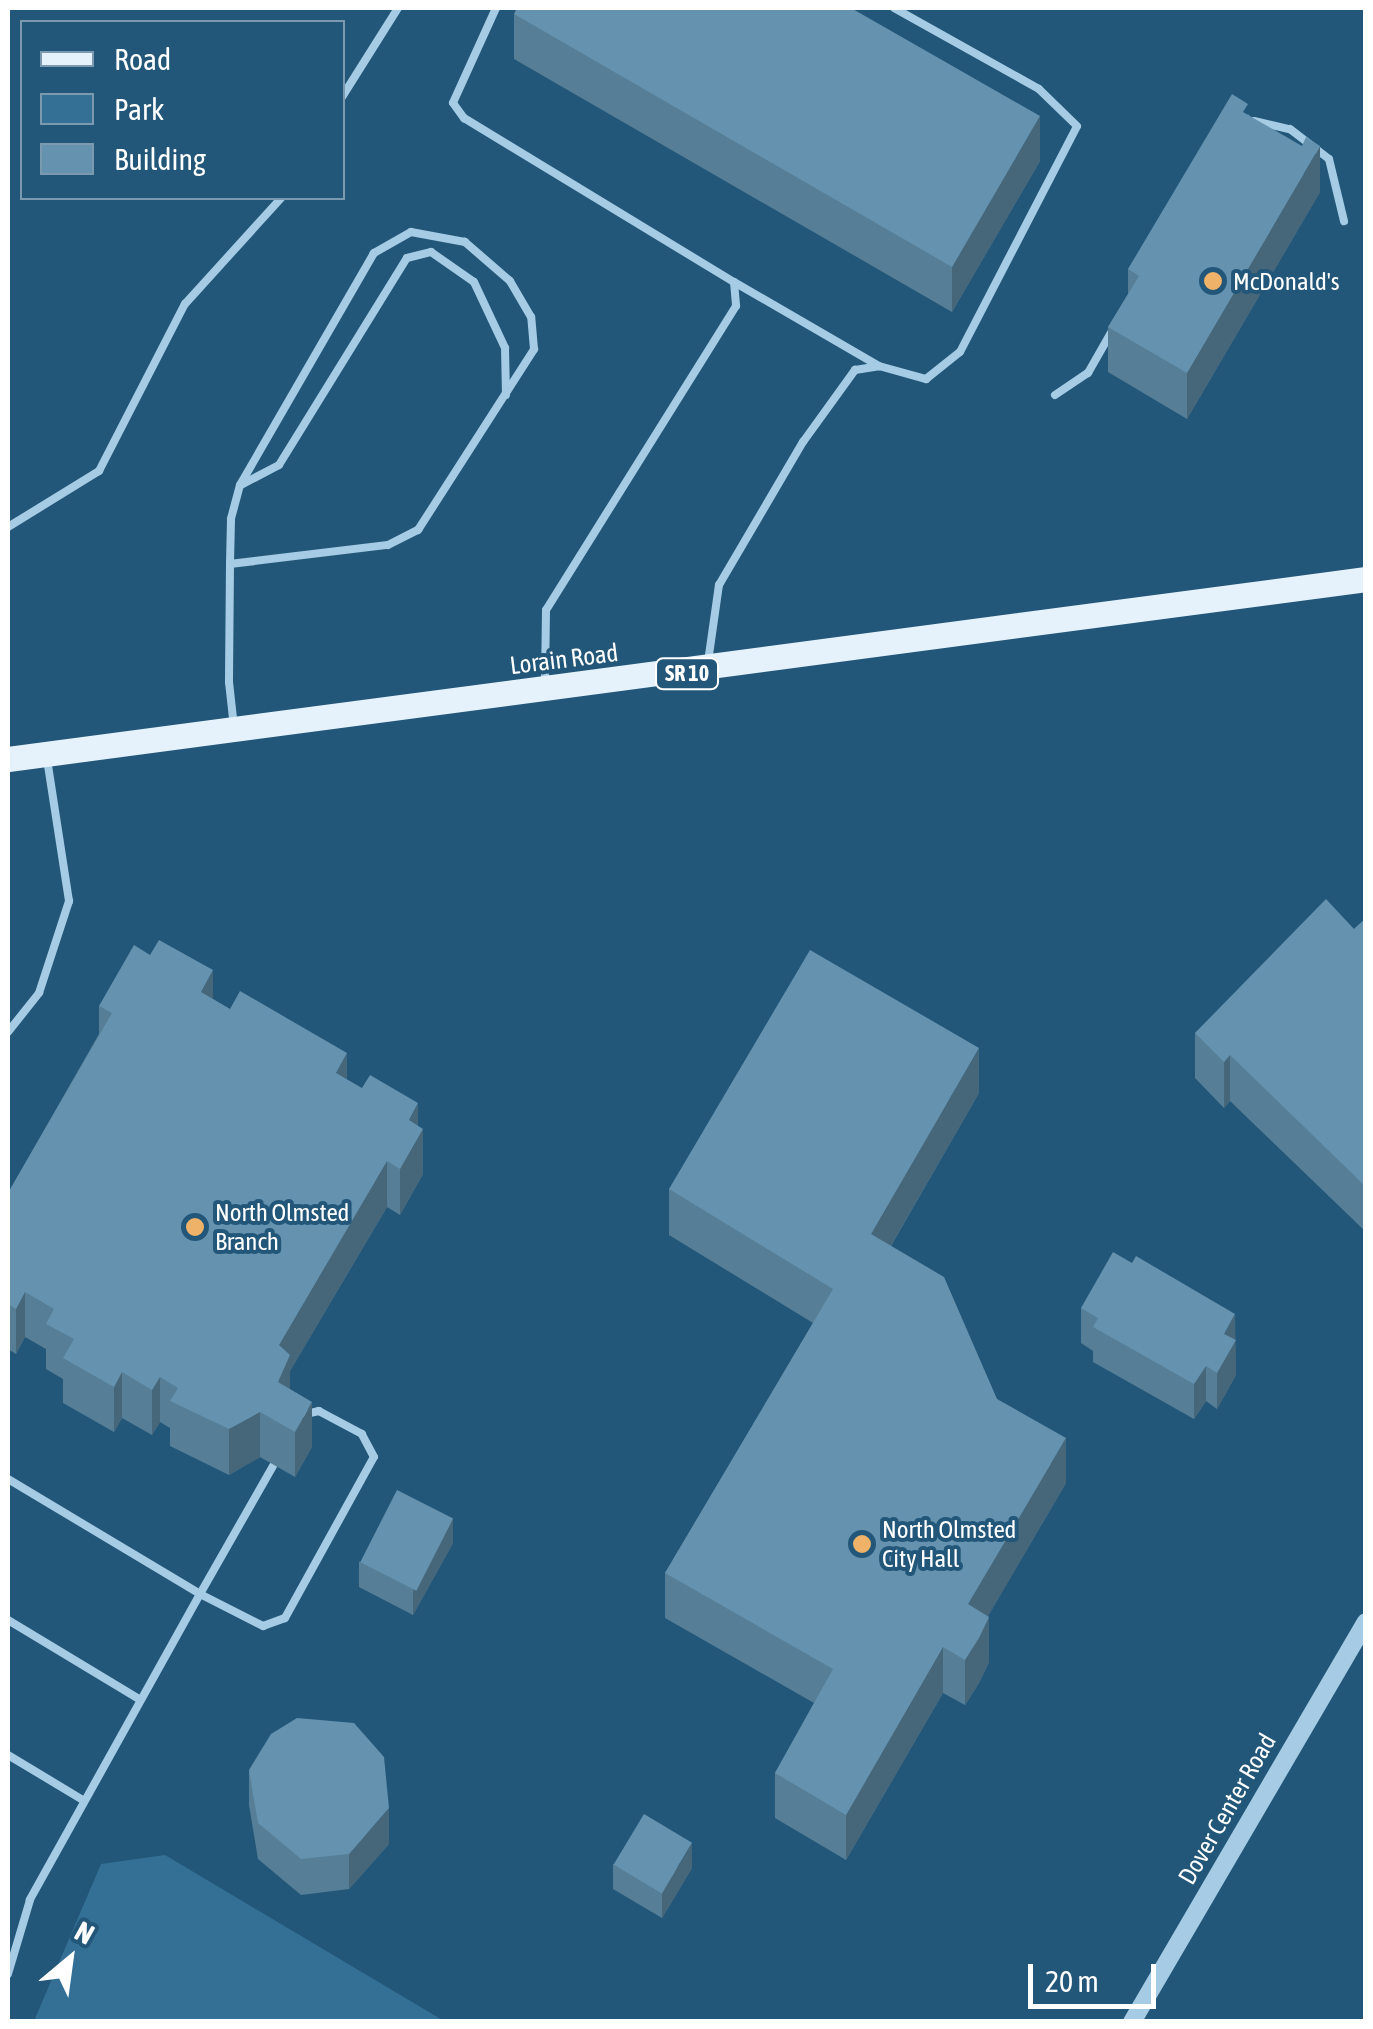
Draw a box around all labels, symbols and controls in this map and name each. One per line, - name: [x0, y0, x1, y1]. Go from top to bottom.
- legend: [20, 20, 345, 200]
- text: Road: [114, 42, 171, 76]
- text: Park: [114, 92, 164, 126]
- text: Building: [114, 142, 206, 176]
- place label: McDonald's: [1233, 266, 1340, 296]
- marker: McDonald's: [1202, 270, 1224, 292]
- street label: Lorain Road: [508, 637, 620, 681]
- road number: SR 10: [654, 657, 720, 691]
- place label: North Olmsted Branch: [215, 1198, 349, 1257]
- marker: North Olmsted Branch: [184, 1216, 206, 1238]
- place label: North Olmsted City Hall: [882, 1515, 1016, 1574]
- marker: North Olmsted City Hall: [851, 1533, 873, 1555]
- street label: Dover Center Road: [1172, 1728, 1282, 1890]
- north arrow: [20, 1909, 120, 2009]
- text: N: [70, 1915, 100, 1951]
- scale bar: [1033, 1944, 1160, 2006]
- text: 20 m: [1045, 1964, 1099, 1998]

